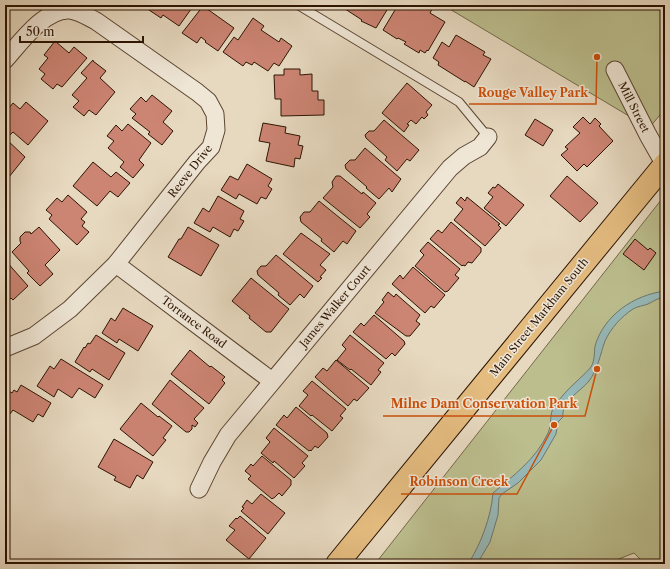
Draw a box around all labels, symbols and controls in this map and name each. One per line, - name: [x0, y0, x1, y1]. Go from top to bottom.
- scale bar: [20, 18, 143, 44]
- text: 50 m: [26, 24, 55, 39]
- street label: Mill Street: [615, 79, 653, 135]
- callout: Rouge Valley Park: [469, 80, 596, 104]
- text: Rouge Valley Park: [478, 85, 589, 100]
- street label: Reeve Drive: [165, 142, 215, 200]
- street label: Main Street Markham South: [487, 255, 591, 379]
- street label: James Walker Court: [295, 262, 374, 352]
- street label: Torrance Road: [159, 293, 230, 351]
- callout: Milne Dam Conservation Park: [383, 392, 585, 416]
- text: Milne Dam Conservation Park: [391, 396, 578, 411]
- callout: Robinson Creek: [401, 470, 517, 494]
- text: Robinson Creek: [409, 474, 510, 489]

